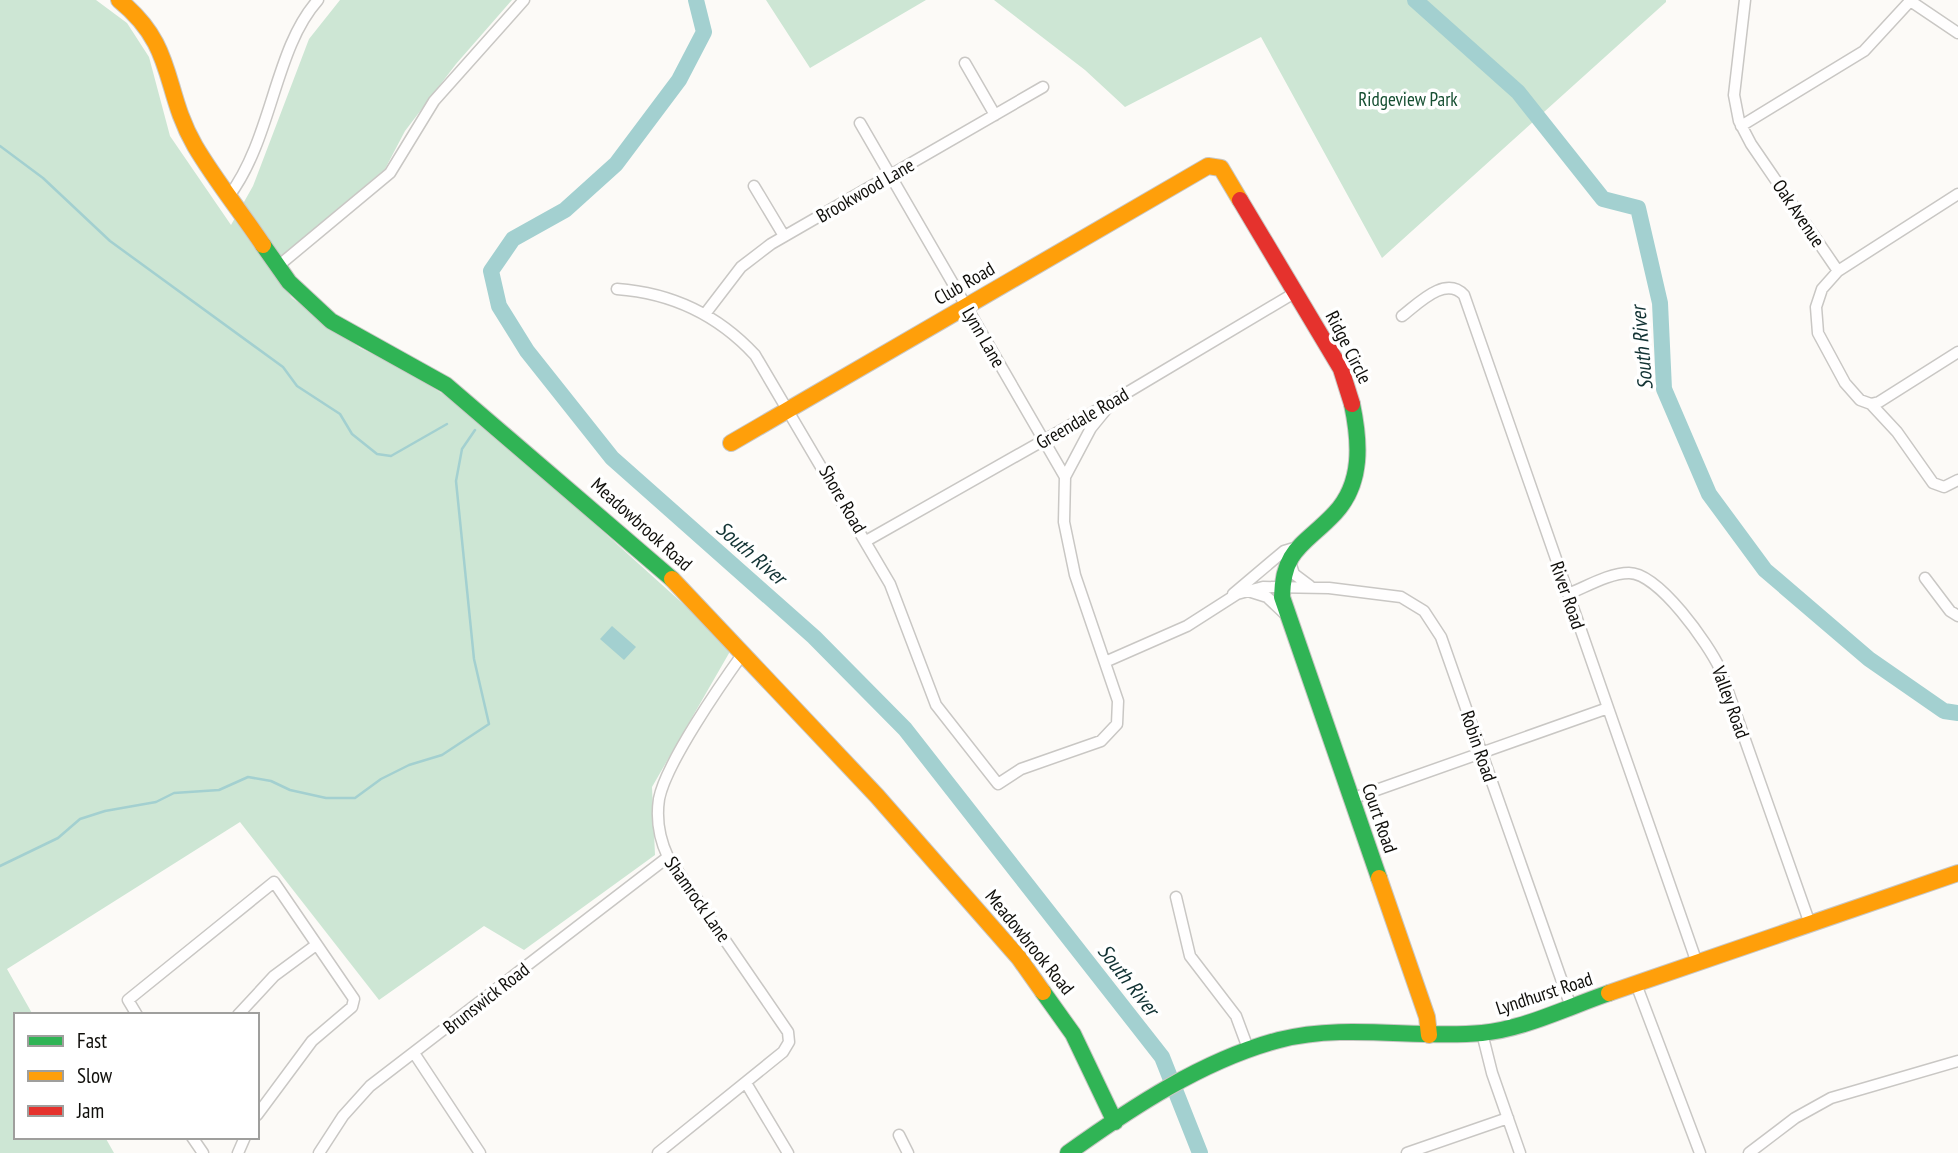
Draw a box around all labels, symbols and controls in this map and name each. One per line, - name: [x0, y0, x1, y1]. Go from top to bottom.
- park label: Ridgeview Park: [1358, 87, 1458, 111]
- street label: Brookwood Lane: [812, 152, 918, 228]
- street label: Oak Avenue: [1768, 175, 1830, 252]
- street label: Club Road: [929, 256, 999, 310]
- water label: South River: [1624, 302, 1659, 391]
- street label: Lynn Lane: [957, 303, 1011, 372]
- street label: Ridge Circle: [1320, 307, 1378, 388]
- street label: Greendale Road: [1031, 382, 1133, 454]
- street label: Shore Road: [814, 461, 872, 537]
- street label: Meadowbrook Road: [586, 472, 698, 576]
- water label: South River: [711, 515, 794, 592]
- street label: River Road: [1545, 558, 1591, 632]
- street label: Valley Road: [1707, 662, 1755, 741]
- street label: Robin Road: [1456, 707, 1502, 785]
- street label: Court Road: [1357, 780, 1403, 856]
- street label: Shamrock Lane: [660, 852, 736, 947]
- street label: Meadowbrook Road: [980, 885, 1080, 999]
- water label: South River: [1092, 938, 1167, 1024]
- street label: Brunswick Road: [438, 957, 534, 1039]
- street label: Lyndhurst Road: [1493, 966, 1595, 1020]
- legend: [14, 1013, 259, 1139]
- text: Fast: [77, 1027, 107, 1054]
- text: Slow: [77, 1062, 113, 1089]
- text: Jam: [76, 1097, 104, 1124]

